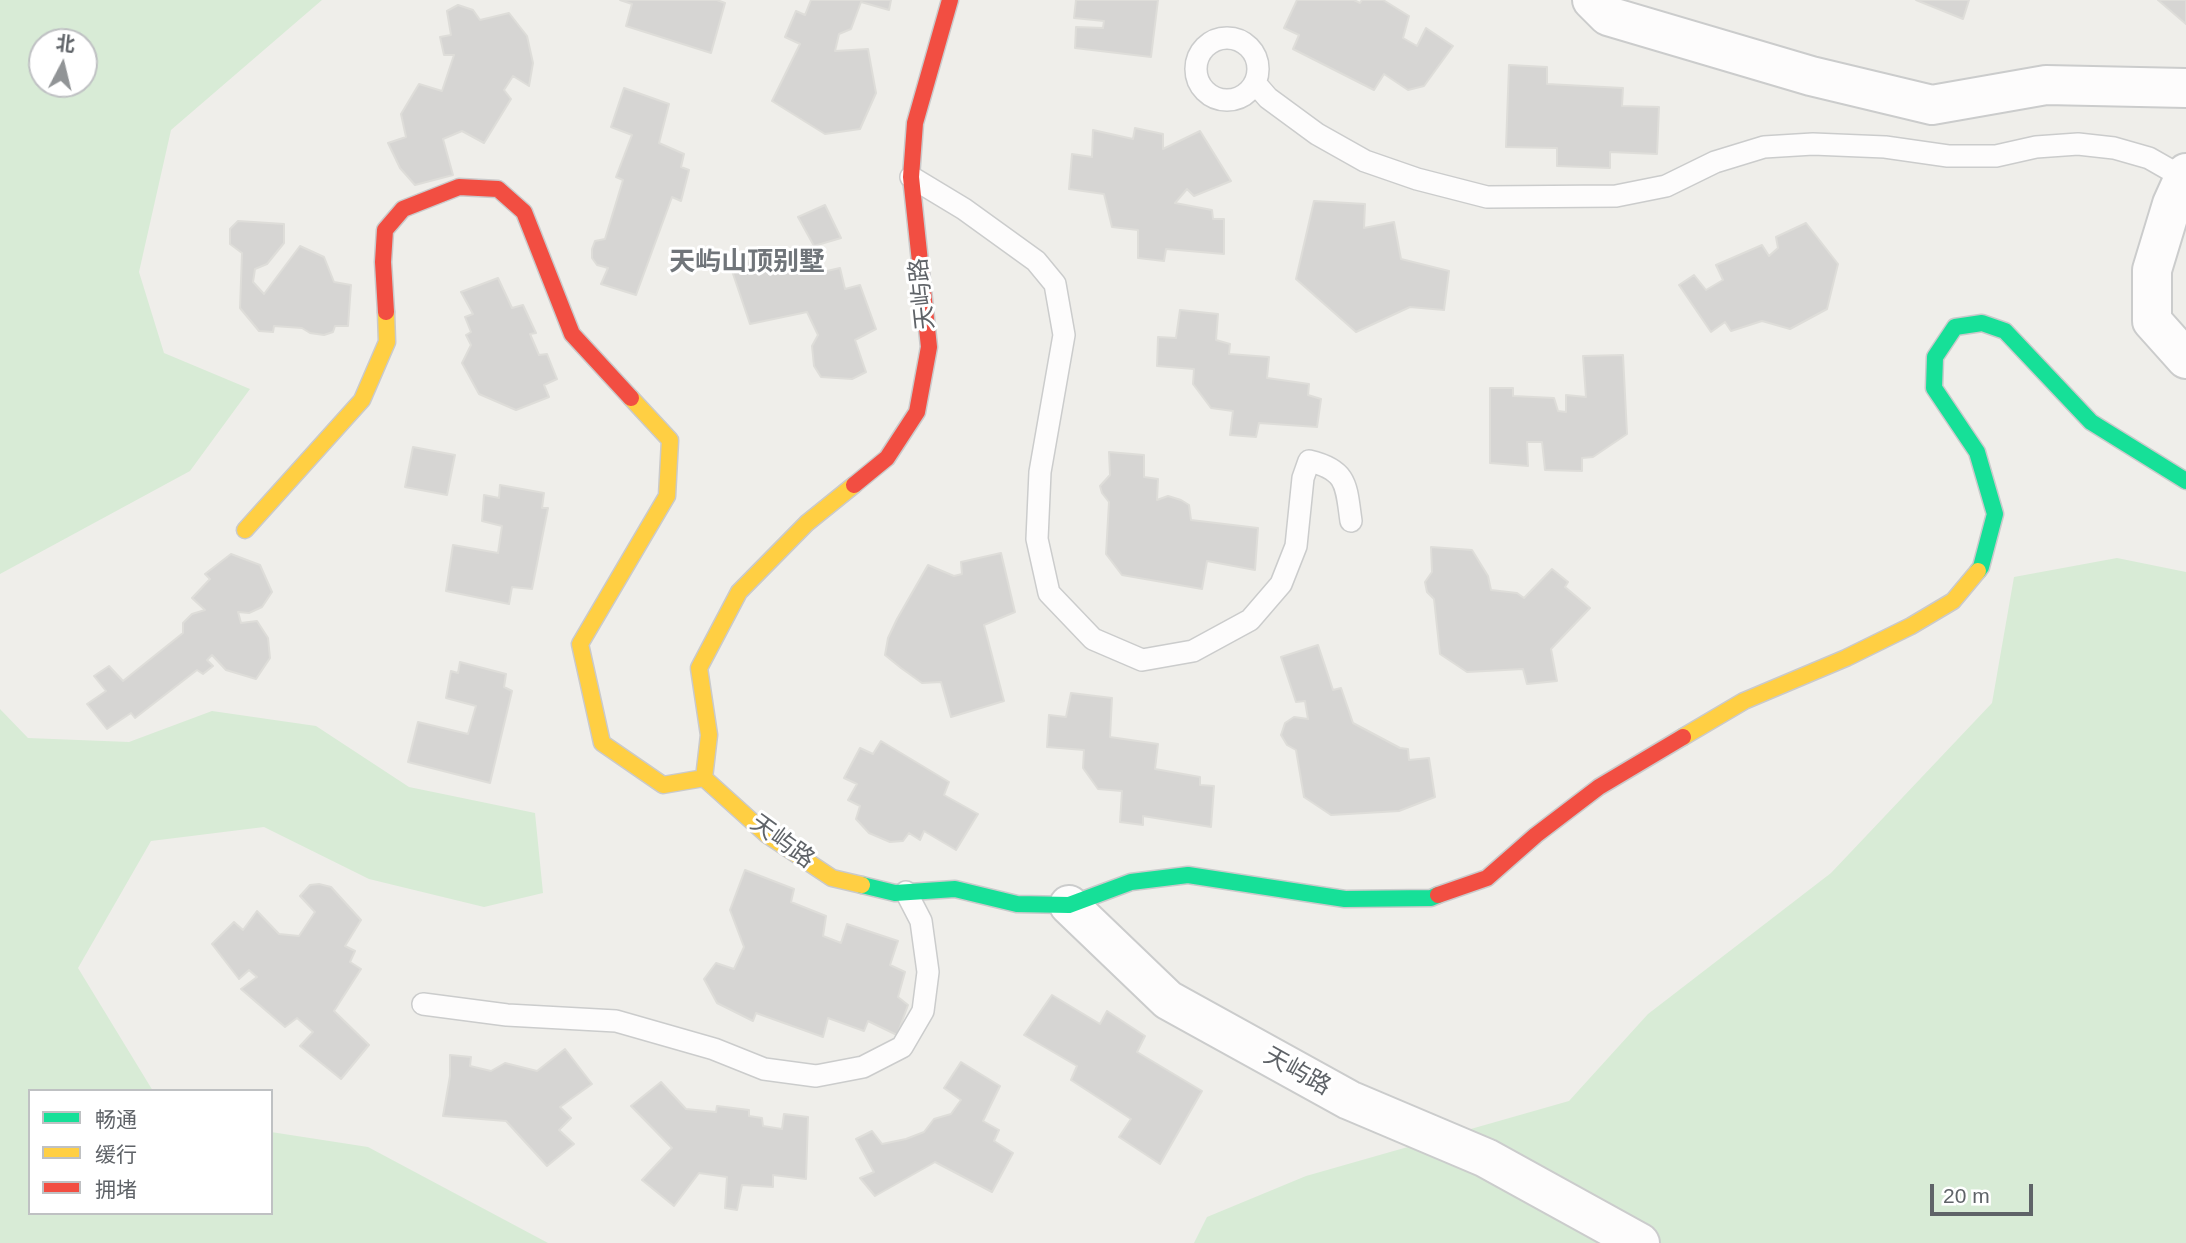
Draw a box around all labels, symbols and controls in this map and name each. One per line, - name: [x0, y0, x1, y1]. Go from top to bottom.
- north arrow: [28, 28, 98, 98]
- text: 北: [55, 32, 76, 55]
- district label: 天屿山顶别墅: [669, 247, 825, 279]
- street label: 天屿路: [905, 257, 941, 331]
- street label: 天屿路: [744, 809, 820, 875]
- street label: 天屿路: [1259, 1042, 1335, 1102]
- legend: [28, 1089, 273, 1215]
- text: 畅通: [95, 1108, 137, 1131]
- text: 缓行: [95, 1143, 137, 1166]
- scale bar: [1934, 1170, 2037, 1214]
- text: 拥堵: [95, 1178, 137, 1201]
- text: 20 m: [1943, 1184, 1990, 1207]

